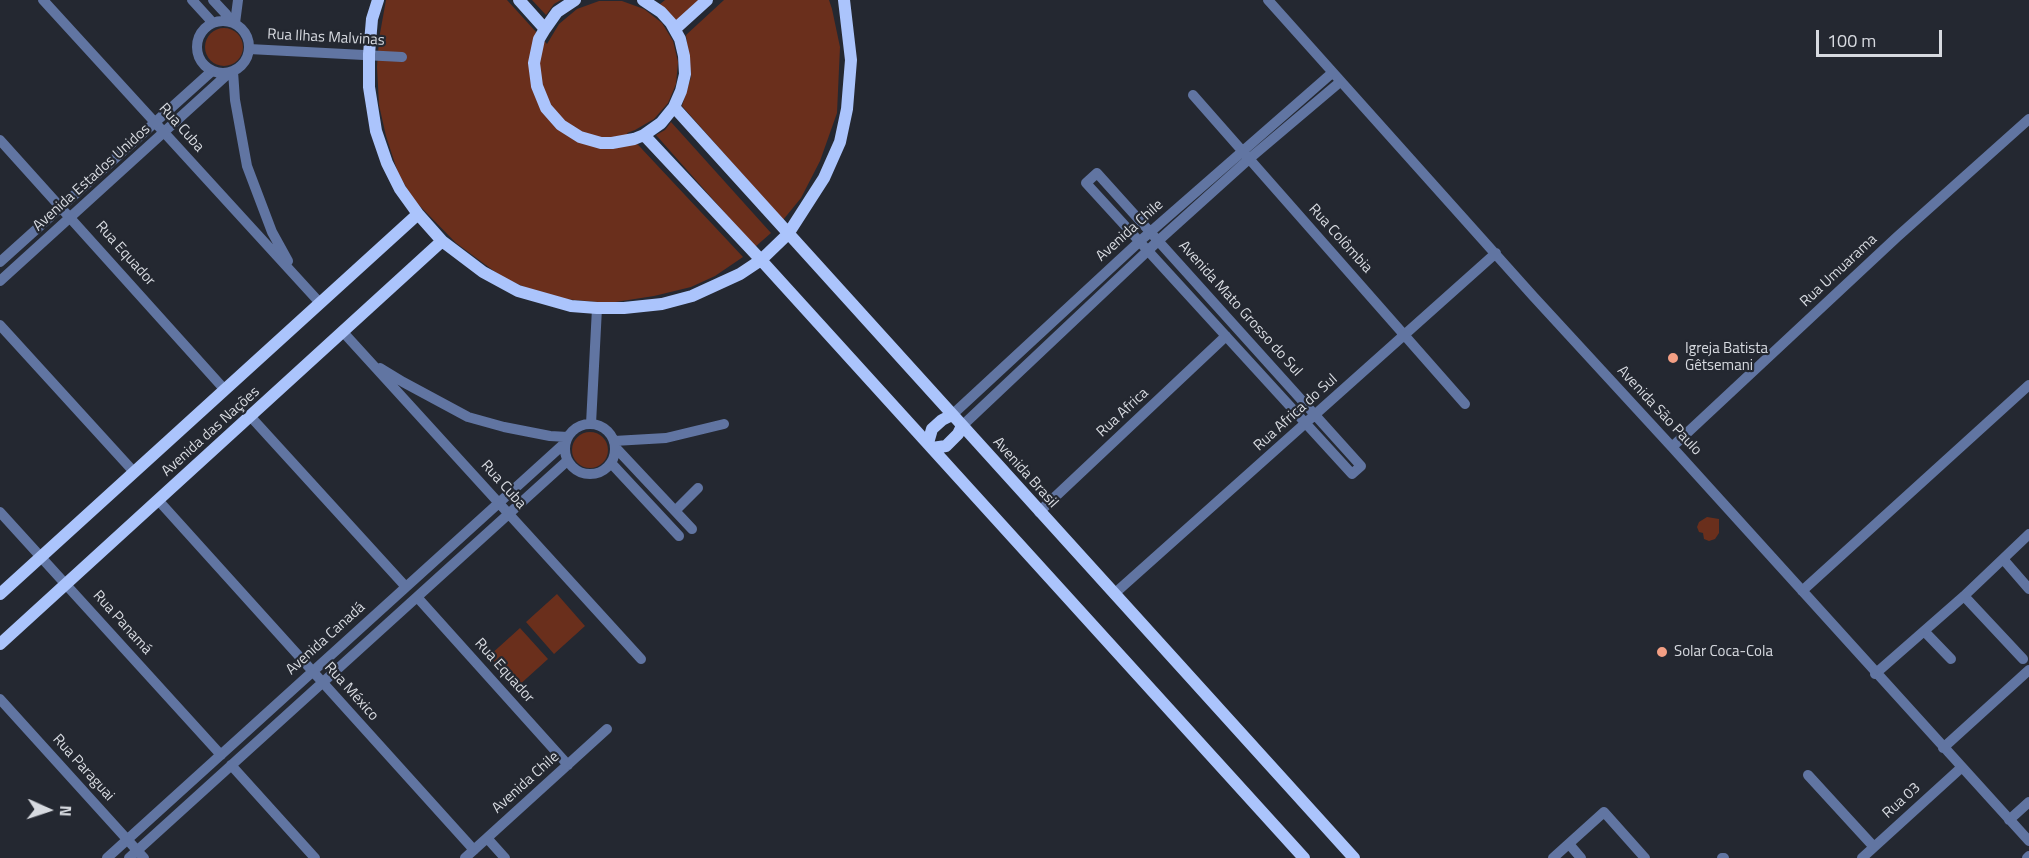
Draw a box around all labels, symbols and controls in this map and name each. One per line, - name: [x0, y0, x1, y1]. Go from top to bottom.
- scale bar: [1819, 18, 1945, 56]
- street label: Rua Ilhas Malvinas: [267, 26, 385, 50]
- text: 100 m: [1827, 27, 1876, 54]
- street label: Rua Cuba: [154, 100, 208, 156]
- street label: Avenida Estados Unidos: [30, 121, 154, 235]
- street label: Avenida Chile: [1093, 196, 1167, 266]
- street label: Rua Colômbia: [1304, 201, 1376, 277]
- street label: Rua Equador: [91, 218, 159, 290]
- street label: Rua Umuarama: [1797, 231, 1881, 311]
- street label: Avenida Mato Grosso do Sul: [1174, 238, 1306, 380]
- place label: Igreja Batista Gêtsemani: [1685, 340, 1768, 375]
- marker: Igreja Batista Gêtsemani: [1666, 351, 1680, 365]
- street label: Avenida São Paulo: [1613, 362, 1705, 460]
- street label: Rua Africa do Sul: [1250, 371, 1342, 455]
- street label: Avenida das Nações: [158, 383, 264, 481]
- street label: Rua Africa: [1093, 384, 1153, 442]
- street label: Avenida Brasil: [989, 434, 1061, 512]
- street label: Rua Cuba: [476, 457, 530, 513]
- street label: Rua Panamá: [89, 587, 155, 659]
- street label: Avenida Canadá: [283, 599, 369, 679]
- street label: Rua Equador: [470, 635, 538, 707]
- place label: Solar Coca-Cola: [1674, 643, 1773, 661]
- marker: Solar Coca-Cola: [1655, 645, 1669, 659]
- street label: Rua México: [320, 659, 382, 725]
- street label: Rua Paraguai: [48, 731, 118, 805]
- street label: Avenida Chile: [489, 748, 563, 818]
- street label: Rua 03: [1879, 779, 1925, 823]
- north arrow: [18, 780, 78, 840]
- text: N: [54, 805, 78, 817]

